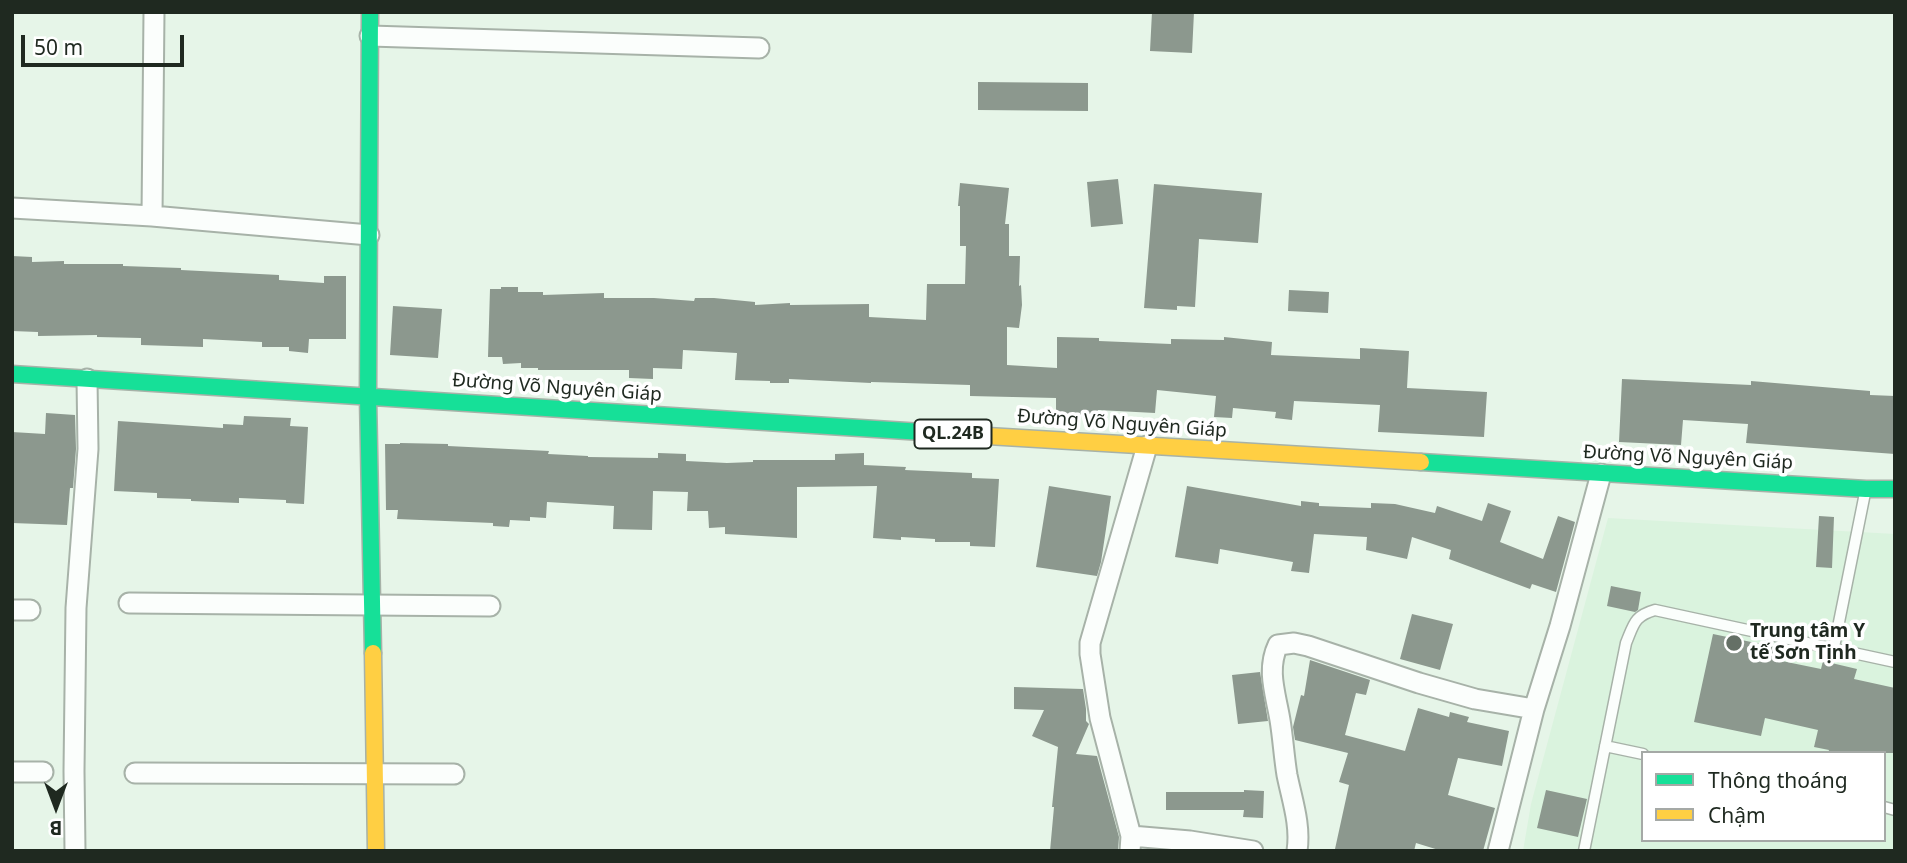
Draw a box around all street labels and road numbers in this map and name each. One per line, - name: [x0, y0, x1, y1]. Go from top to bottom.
- street label: Đường Võ Nguyên Giáp: [451, 369, 663, 407]
- street label: Đường Võ Nguyên Giáp: [1016, 405, 1228, 443]
- road number: QL.24B: [914, 420, 992, 448]
- street label: Đường Võ Nguyên Giáp: [1582, 441, 1794, 475]

